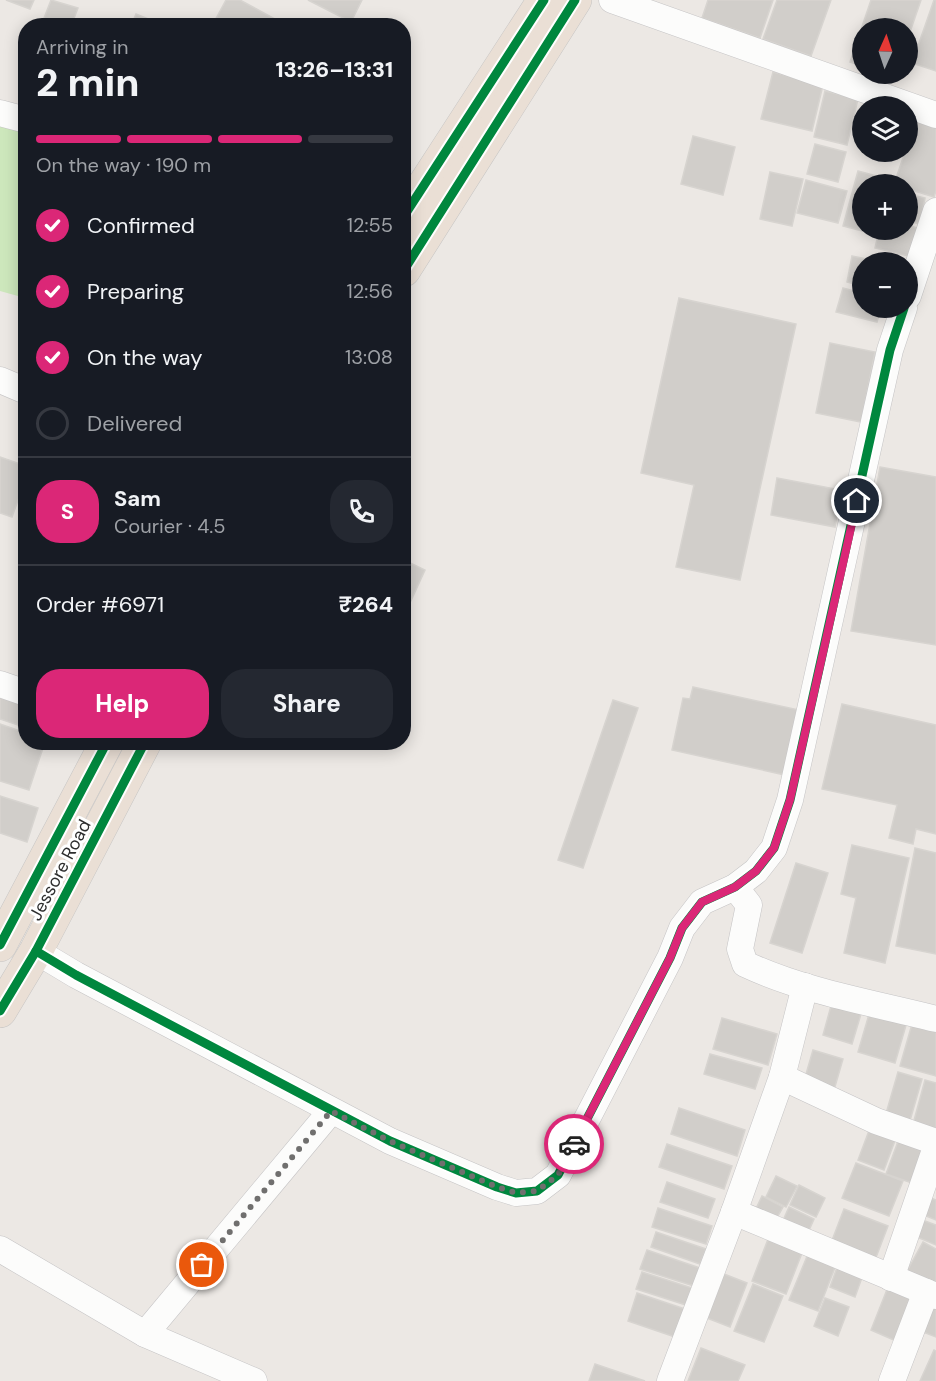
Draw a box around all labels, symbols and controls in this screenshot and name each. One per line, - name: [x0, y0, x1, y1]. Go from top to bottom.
- north arrow: [852, 18, 918, 84]
- map controls: [852, 18, 918, 318]
- text: Arriving in: [36, 34, 128, 60]
- text: 13:26–13:31: [275, 55, 393, 84]
- text: 2 min: [36, 57, 140, 108]
- button: layers: [852, 96, 918, 162]
- text: On the way · 190 m: [36, 152, 211, 178]
- button: +: [852, 174, 918, 240]
- icon: check: [36, 209, 69, 242]
- text: Confirmed: [87, 211, 195, 240]
- text: 12:55: [347, 212, 393, 238]
- button: −: [852, 252, 918, 318]
- icon: check: [36, 275, 69, 308]
- text: Preparing: [87, 277, 184, 306]
- text: 12:56: [346, 278, 393, 304]
- icon: check: [36, 341, 69, 374]
- text: On the way: [87, 343, 202, 372]
- text: 13:08: [345, 344, 393, 370]
- text: Delivered: [87, 409, 182, 438]
- pin: [831, 475, 882, 526]
- button: phone: [330, 480, 393, 543]
- text: Sam: [114, 484, 161, 513]
- icon: home: [840, 484, 873, 517]
- text: S: [61, 497, 74, 526]
- text: Courier · 4.5: [114, 513, 226, 539]
- text: Order #6971: [36, 590, 164, 619]
- text: ₹264: [339, 590, 393, 619]
- button: Help: [36, 669, 209, 738]
- button: Share: [221, 669, 393, 738]
- street label: Jessore Road: [23, 815, 97, 925]
- courier: [544, 1114, 604, 1174]
- icon: car: [558, 1128, 591, 1161]
- pin: [176, 1239, 227, 1290]
- icon: bag: [185, 1248, 218, 1281]

